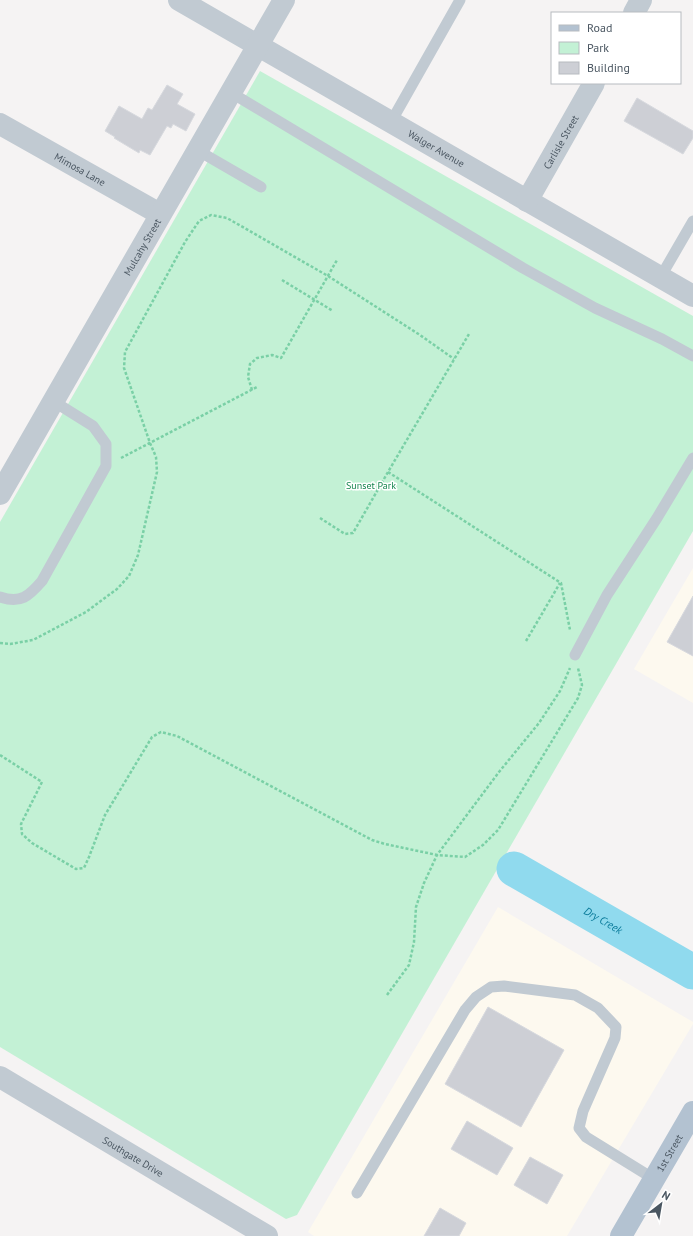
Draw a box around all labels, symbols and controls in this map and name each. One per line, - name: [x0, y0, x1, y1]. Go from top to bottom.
- legend: [551, 12, 681, 84]
- text: Road: [587, 20, 612, 35]
- text: Park: [587, 40, 609, 55]
- text: Building: [587, 60, 630, 75]
- street label: Carlisle Street: [541, 112, 582, 171]
- street label: Walger Avenue: [405, 127, 467, 170]
- street label: Mimosa Lane: [52, 150, 108, 189]
- street label: Mulcahy Street: [121, 216, 164, 278]
- park label: Sunset Park: [346, 479, 396, 492]
- water label: Dry Creek: [581, 904, 626, 938]
- street label: 1st Street: [654, 1132, 686, 1174]
- street label: Southgate Drive: [100, 1134, 166, 1180]
- north arrow: [641, 1184, 681, 1224]
- text: N: [659, 1188, 673, 1203]

